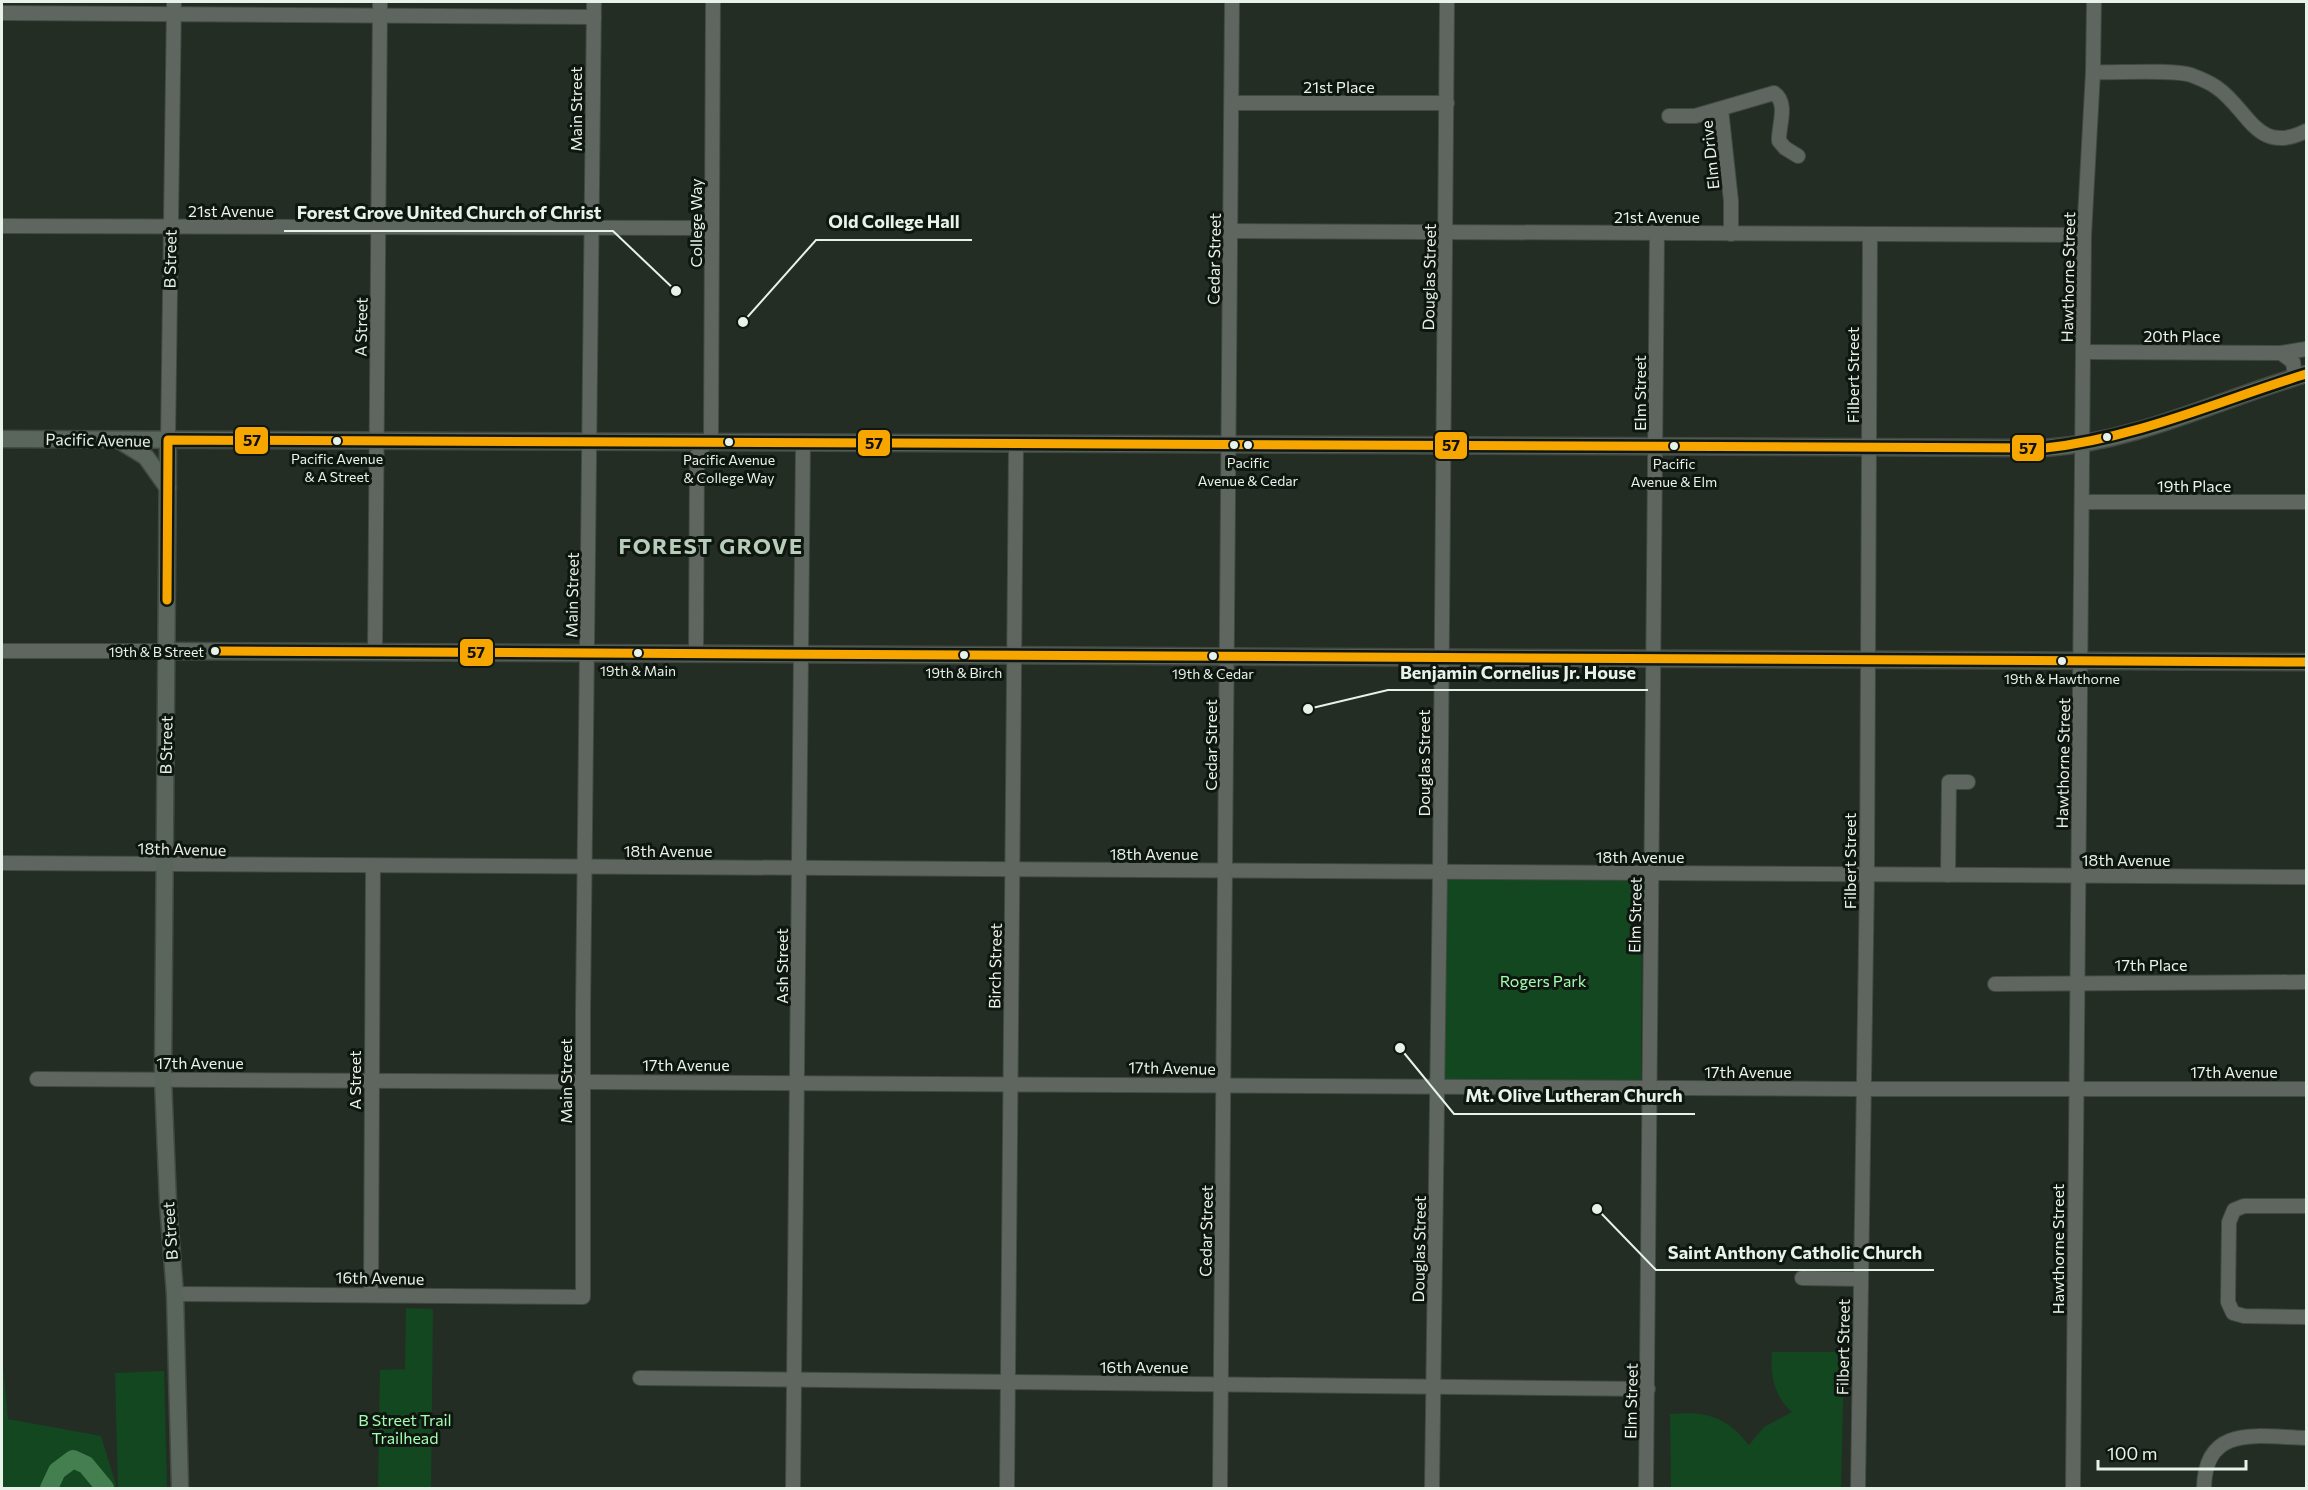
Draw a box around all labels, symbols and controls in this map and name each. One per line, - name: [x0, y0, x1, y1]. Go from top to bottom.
- street label: Main Street: [566, 66, 585, 152]
- street label: 21st Place: [1303, 77, 1375, 96]
- street label: Elm Drive: [1696, 120, 1723, 190]
- street label: College Way: [686, 178, 705, 268]
- callout: Forest Grove United Church of Christ: [284, 195, 613, 231]
- street label: 21st Avenue: [188, 201, 274, 220]
- text: Forest Grove United Church of Christ: [297, 201, 602, 223]
- callout: Old College Hall: [816, 204, 972, 240]
- street label: 21st Avenue: [1614, 207, 1700, 226]
- text: Old College Hall: [828, 210, 960, 232]
- street label: Hawthorne Street: [2057, 211, 2078, 342]
- street label: Cedar Street: [1203, 213, 1224, 305]
- street label: Douglas Street: [1418, 223, 1439, 331]
- street label: B Street: [159, 229, 180, 288]
- street label: A Street: [350, 297, 371, 357]
- street label: Filbert Street: [1843, 326, 1862, 423]
- street label: 20th Place: [2144, 326, 2220, 345]
- street label: Elm Street: [1630, 355, 1649, 431]
- line badge: 57: [234, 426, 269, 455]
- street label: Pacific Avenue: [45, 429, 151, 450]
- line badge: 57: [857, 429, 891, 457]
- text: 57: [243, 430, 261, 449]
- line badge: 57: [1434, 431, 1468, 460]
- unlabelled marker: [2101, 431, 2113, 443]
- text: 57: [865, 433, 883, 452]
- line badge: 57: [2011, 434, 2045, 462]
- marker: Pacific Avenue & A Street: [331, 435, 343, 447]
- text: 57: [1442, 435, 1460, 454]
- marker: Pacific Avenue & College Way: [723, 436, 735, 448]
- text: 57: [2019, 438, 2037, 457]
- unlabelled marker: [1228, 439, 1240, 451]
- marker: Pacific Avenue & Cedar: [1242, 439, 1254, 451]
- marker: Pacific Avenue & Elm: [1668, 440, 1680, 452]
- place label: Pacific Avenue & A Street: [291, 450, 383, 485]
- place label: Pacific Avenue & College Way: [683, 451, 775, 486]
- place label: Pacific Avenue & Cedar: [1198, 454, 1299, 489]
- place label: Pacific Avenue & Elm: [1631, 455, 1717, 490]
- street label: 19th Place: [2157, 476, 2231, 495]
- district label: FOREST GROVE: [618, 532, 804, 559]
- street label: Main Street: [561, 552, 582, 638]
- line badge: 57: [459, 638, 494, 667]
- text: 57: [467, 642, 485, 661]
- place label: 19th & B Street: [109, 643, 204, 660]
- marker: 19th & B Street: [209, 645, 221, 657]
- marker: 19th & Main: [632, 647, 644, 659]
- marker: 19th & Birch: [958, 649, 970, 661]
- marker: 19th & Cedar: [1207, 650, 1219, 662]
- callout: Benjamin Cornelius Jr. House: [1388, 654, 1648, 690]
- marker: 19th & Hawthorne: [2056, 655, 2068, 667]
- text: Benjamin Cornelius Jr. House: [1400, 661, 1636, 683]
- place label: 19th & Main: [600, 662, 676, 679]
- place label: 19th & Birch: [926, 664, 1002, 681]
- place label: 19th & Cedar: [1172, 665, 1254, 682]
- place label: 19th & Hawthorne: [2004, 670, 2120, 687]
- street label: Hawthorne Street: [2052, 697, 2073, 828]
- street label: Cedar Street: [1201, 699, 1220, 791]
- street label: Douglas Street: [1414, 709, 1433, 816]
- street label: B Street: [155, 715, 176, 774]
- street label: Filbert Street: [1840, 812, 1859, 909]
- street label: 18th Avenue: [138, 838, 227, 859]
- street label: 18th Avenue: [624, 841, 712, 860]
- street label: 18th Avenue: [1110, 844, 1198, 863]
- street label: 18th Avenue: [1596, 847, 1684, 866]
- street label: 18th Avenue: [2082, 850, 2170, 869]
- street label: Elm Street: [1624, 876, 1645, 953]
- street label: Birch Street: [984, 922, 1005, 1009]
- street label: Ash Street: [772, 928, 791, 1004]
- street label: 17th Place: [2115, 955, 2187, 974]
- park label: Rogers Park: [1500, 971, 1587, 990]
- street label: Main Street: [556, 1038, 575, 1124]
- street label: A Street: [345, 1050, 364, 1110]
- street label: 17th Avenue: [156, 1053, 244, 1072]
- street label: 17th Avenue: [642, 1055, 730, 1074]
- street label: 17th Avenue: [1128, 1057, 1216, 1078]
- street label: 17th Avenue: [1704, 1062, 1792, 1081]
- street label: 17th Avenue: [2190, 1062, 2278, 1081]
- callout: Mt. Olive Lutheran Church: [1454, 1078, 1695, 1114]
- text: Mt. Olive Lutheran Church: [1465, 1084, 1683, 1106]
- street label: Hawthorne Street: [2048, 1183, 2067, 1314]
- street label: Cedar Street: [1195, 1185, 1216, 1277]
- street label: Douglas Street: [1408, 1195, 1429, 1303]
- street label: B Street: [158, 1201, 181, 1261]
- callout: Saint Anthony Catholic Church: [1656, 1234, 1934, 1270]
- text: Saint Anthony Catholic Church: [1668, 1241, 1922, 1263]
- street label: 16th Avenue: [336, 1267, 425, 1288]
- street label: Filbert Street: [1832, 1298, 1853, 1395]
- street label: 16th Avenue: [1100, 1357, 1188, 1376]
- street label: Elm Street: [1620, 1362, 1641, 1439]
- park label: B Street Trail Trailhead: [358, 1410, 452, 1447]
- scale bar: [2098, 1433, 2246, 1471]
- text: 100 m: [2107, 1442, 2157, 1464]

